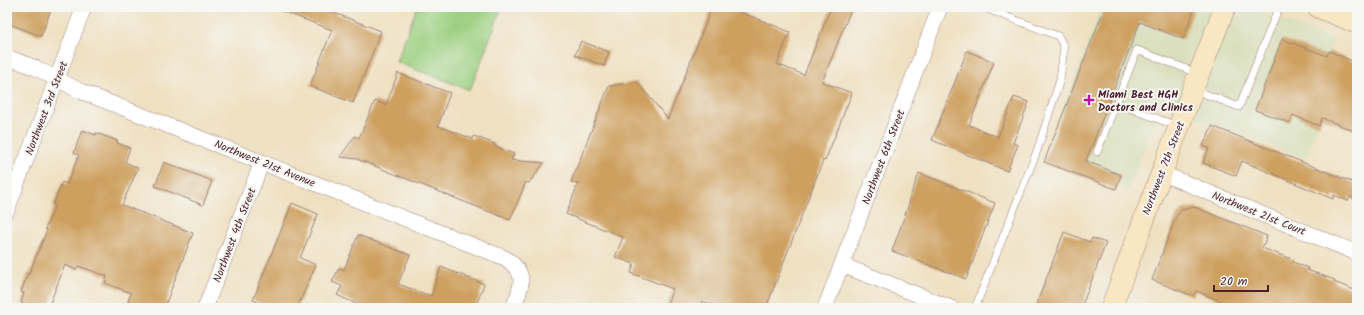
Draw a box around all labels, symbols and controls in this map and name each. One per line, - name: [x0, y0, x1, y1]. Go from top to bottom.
- street label: Northwest 3rd Street: [21, 58, 73, 158]
- place label: Miami Best HGH Doctors and Clinics: [1098, 86, 1194, 117]
- marker: Miami Best HGH Doctors and Clinics: [1083, 94, 1095, 106]
- street label: Northwest 6th Street: [858, 107, 911, 208]
- street label: Northwest 7th Street: [1138, 118, 1190, 218]
- street label: Northwest 21st Avenue: [211, 135, 318, 192]
- street label: Northwest 4th Street: [209, 185, 262, 285]
- street label: Northwest 21st Court: [1209, 187, 1309, 241]
- scale bar: [1214, 267, 1268, 293]
- text: 20 m: [1220, 272, 1248, 291]

